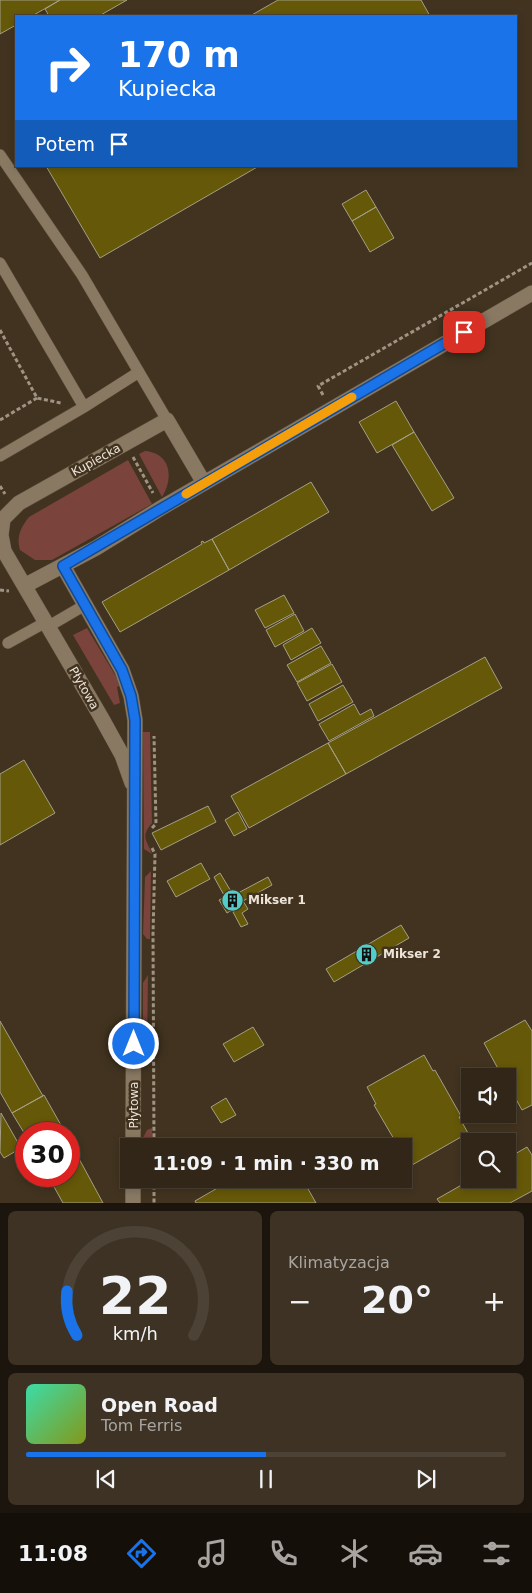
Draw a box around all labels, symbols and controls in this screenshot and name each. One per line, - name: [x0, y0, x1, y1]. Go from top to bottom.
- icon: right: [35, 35, 100, 100]
- text: 170 m: [118, 35, 240, 75]
- text: Kupiecka: [118, 76, 217, 101]
- icon: arrive: [105, 130, 133, 158]
- text: Potem: [35, 133, 95, 155]
- pin: [443, 311, 485, 353]
- icon: arrive: [450, 318, 478, 346]
- street label: Kupiecka: [69, 441, 123, 479]
- street label: Płytowa: [66, 664, 102, 712]
- building icon: Mikser 1: [220, 888, 244, 912]
- place label: Mikser 1: [248, 893, 306, 907]
- building icon: Mikser 2: [355, 942, 379, 966]
- place label: Mikser 2: [383, 947, 441, 961]
- position arrow: [107, 1017, 159, 1069]
- map controls: [461, 1068, 516, 1188]
- button: sound: [461, 1068, 516, 1123]
- street label: Płytowa: [127, 1082, 141, 1128]
- speed limit sign: 30: [15, 1122, 80, 1187]
- button: search: [461, 1133, 516, 1188]
- text: 11:09 · 1 min · 330 m: [152, 1152, 380, 1174]
- text: Klimatyzacja: [288, 1253, 390, 1272]
- text: 22: [99, 1266, 171, 1326]
- text: 20°: [361, 1278, 433, 1322]
- text: −: [288, 1285, 311, 1318]
- text: +: [483, 1285, 506, 1318]
- text: km/h: [112, 1323, 158, 1344]
- text: Open Road: [101, 1394, 218, 1416]
- text: Tom Ferris: [101, 1416, 182, 1435]
- icon: previous: [92, 1465, 120, 1493]
- icon: pause: [252, 1465, 280, 1493]
- icon: next: [412, 1465, 440, 1493]
- icon: directions: [124, 1536, 159, 1571]
- icon: music: [195, 1536, 230, 1571]
- icon: phone: [266, 1536, 301, 1571]
- icon: climate: [337, 1536, 372, 1571]
- icon: car: [408, 1536, 443, 1571]
- icon: filters: [479, 1536, 514, 1571]
- text: 11:08: [18, 1541, 88, 1566]

